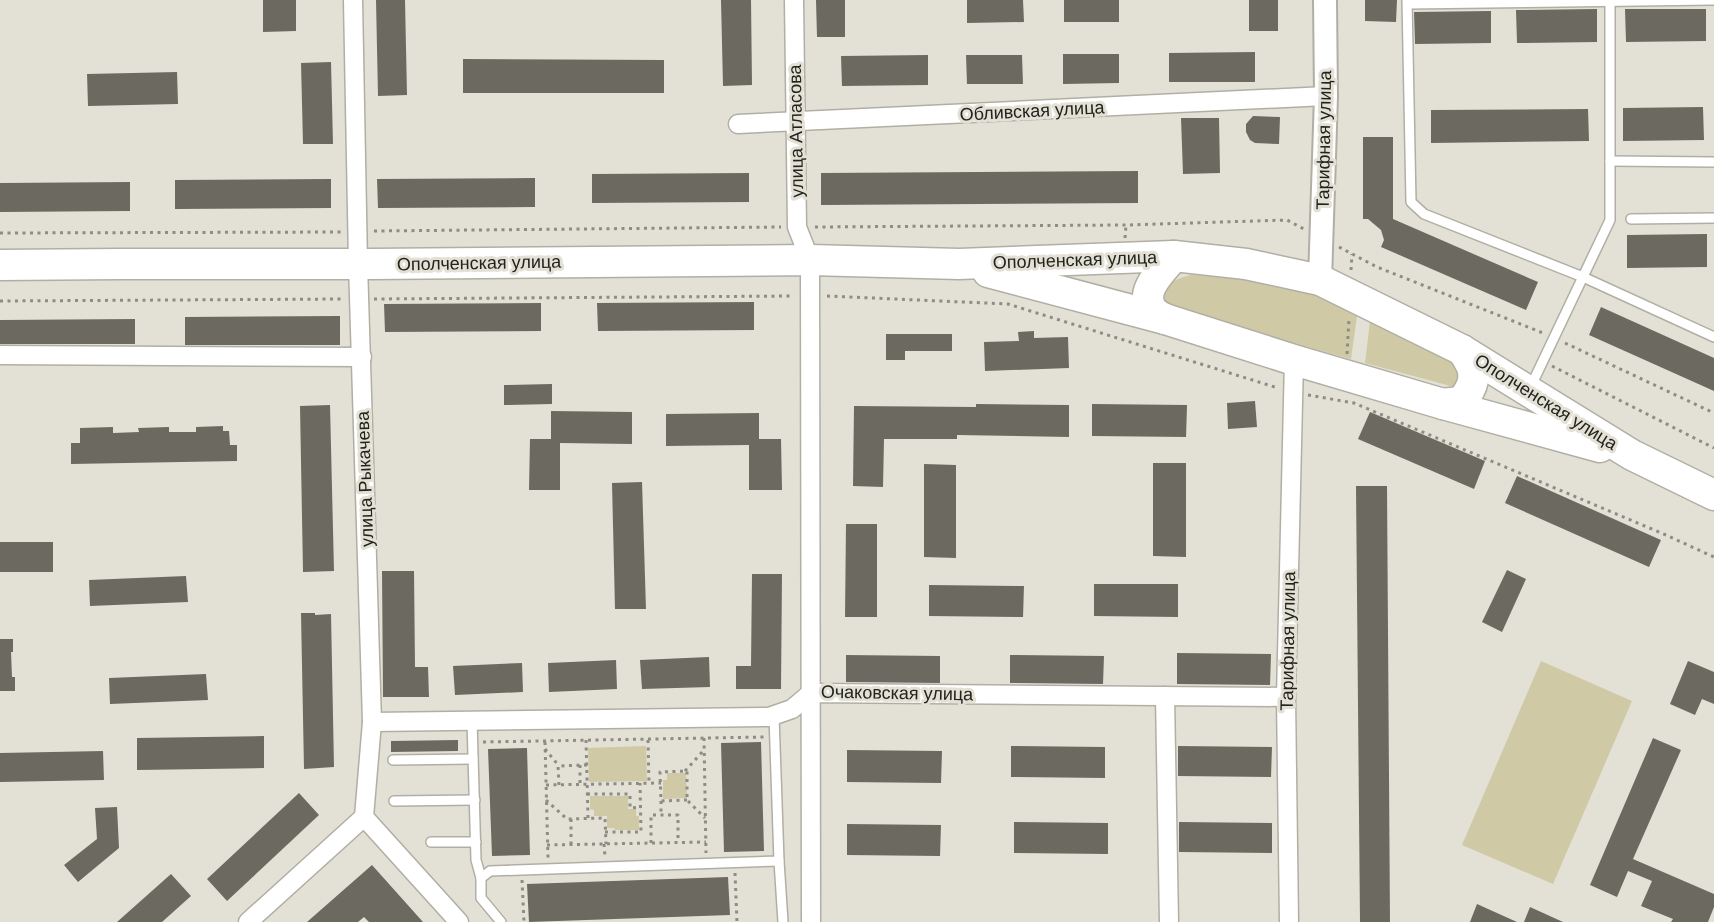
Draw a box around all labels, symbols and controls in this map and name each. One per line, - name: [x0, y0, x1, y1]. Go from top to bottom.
- street label: улица Атласова: [785, 63, 807, 198]
- street label: Тарифная улица: [1313, 69, 1335, 210]
- street label: Обливская улица: [959, 97, 1106, 125]
- street label: Ополченская улица: [993, 247, 1158, 273]
- street label: Ополченская улица: [397, 252, 562, 274]
- street label: Ополченская улица: [1471, 350, 1622, 455]
- street label: улица Рыкачева: [353, 410, 377, 547]
- street label: Тарифная улица: [1277, 570, 1299, 711]
- street label: Очаковская улица: [821, 682, 974, 704]

